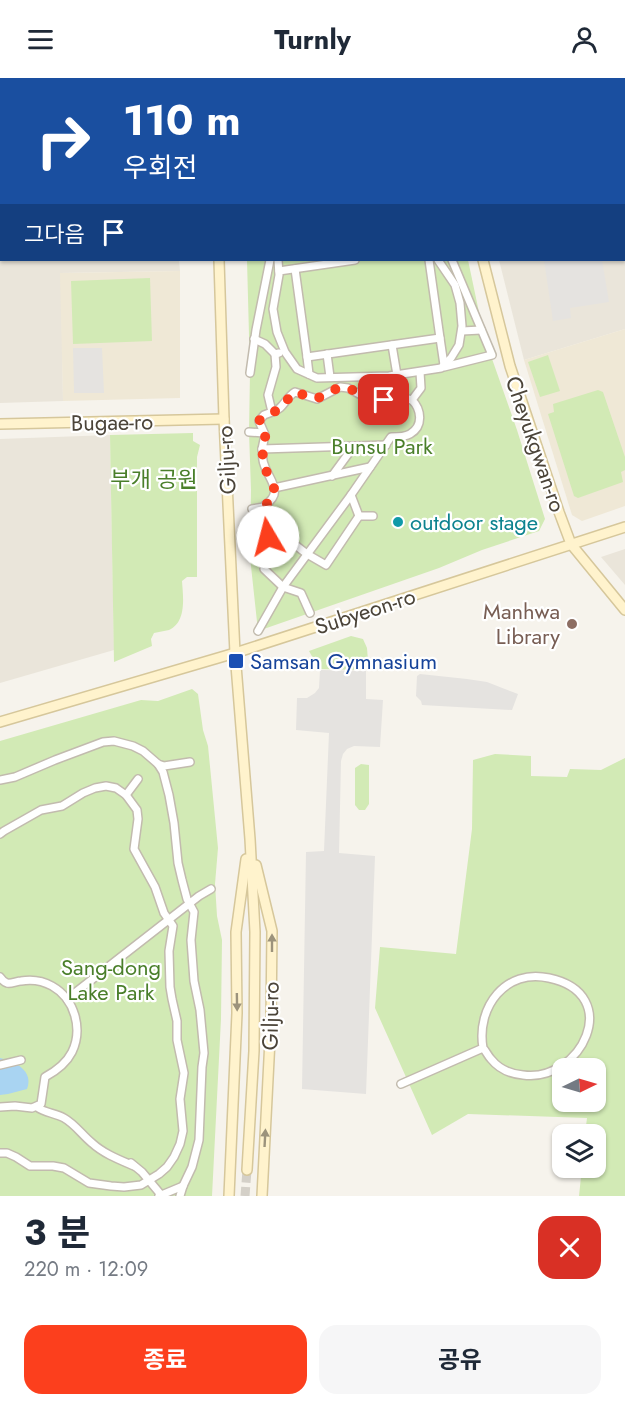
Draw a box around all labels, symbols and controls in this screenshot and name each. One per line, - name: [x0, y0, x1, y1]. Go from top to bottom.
- text: Turnly: [274, 20, 351, 59]
- icon: menu: [24, 23, 57, 56]
- icon: person: [568, 23, 601, 56]
- text: 110 m: [123, 90, 241, 151]
- icon: right: [24, 102, 102, 180]
- text: 우회전: [123, 148, 198, 187]
- icon: arrive: [97, 216, 130, 249]
- text: 그다음: [24, 218, 85, 250]
- street label: Cheyukgwan-ro: [498, 372, 574, 516]
- pin: [358, 374, 409, 425]
- icon: arrive: [367, 383, 400, 416]
- street label: Bugae-ro: [71, 405, 153, 439]
- street label: Gilju-ro: [208, 425, 244, 495]
- park label: Bunsu Park: [331, 430, 433, 462]
- park label: 부개 공원: [110, 463, 198, 495]
- position arrow: [236, 505, 300, 569]
- place label: outdoor stage: [410, 506, 538, 538]
- marker: outdoor stage: [391, 515, 405, 529]
- street label: Subyeon-ro: [311, 580, 419, 642]
- place label: Manhwa Library: [483, 595, 560, 652]
- marker: Manhwa Library: [565, 617, 579, 631]
- place label: Samsan Gymnasium: [250, 645, 437, 677]
- marker: Samsan Gymnasium: [227, 652, 245, 670]
- one-way arrow: [267, 933, 277, 952]
- park label: Sang-dong Lake Park: [61, 951, 161, 1008]
- street label: Gilju-ro: [253, 981, 287, 1051]
- one-way arrow: [232, 992, 241, 1011]
- north arrow: [552, 1058, 606, 1112]
- map controls: [552, 1058, 606, 1178]
- button: layers: [552, 1124, 606, 1178]
- one-way arrow: [261, 1128, 270, 1147]
- text: 3 분: [24, 1206, 90, 1258]
- button: close: [538, 1216, 601, 1279]
- text: 220 m · 12:09: [24, 1255, 148, 1284]
- button: 종료: [24, 1325, 307, 1394]
- button: 공유: [319, 1325, 601, 1394]

